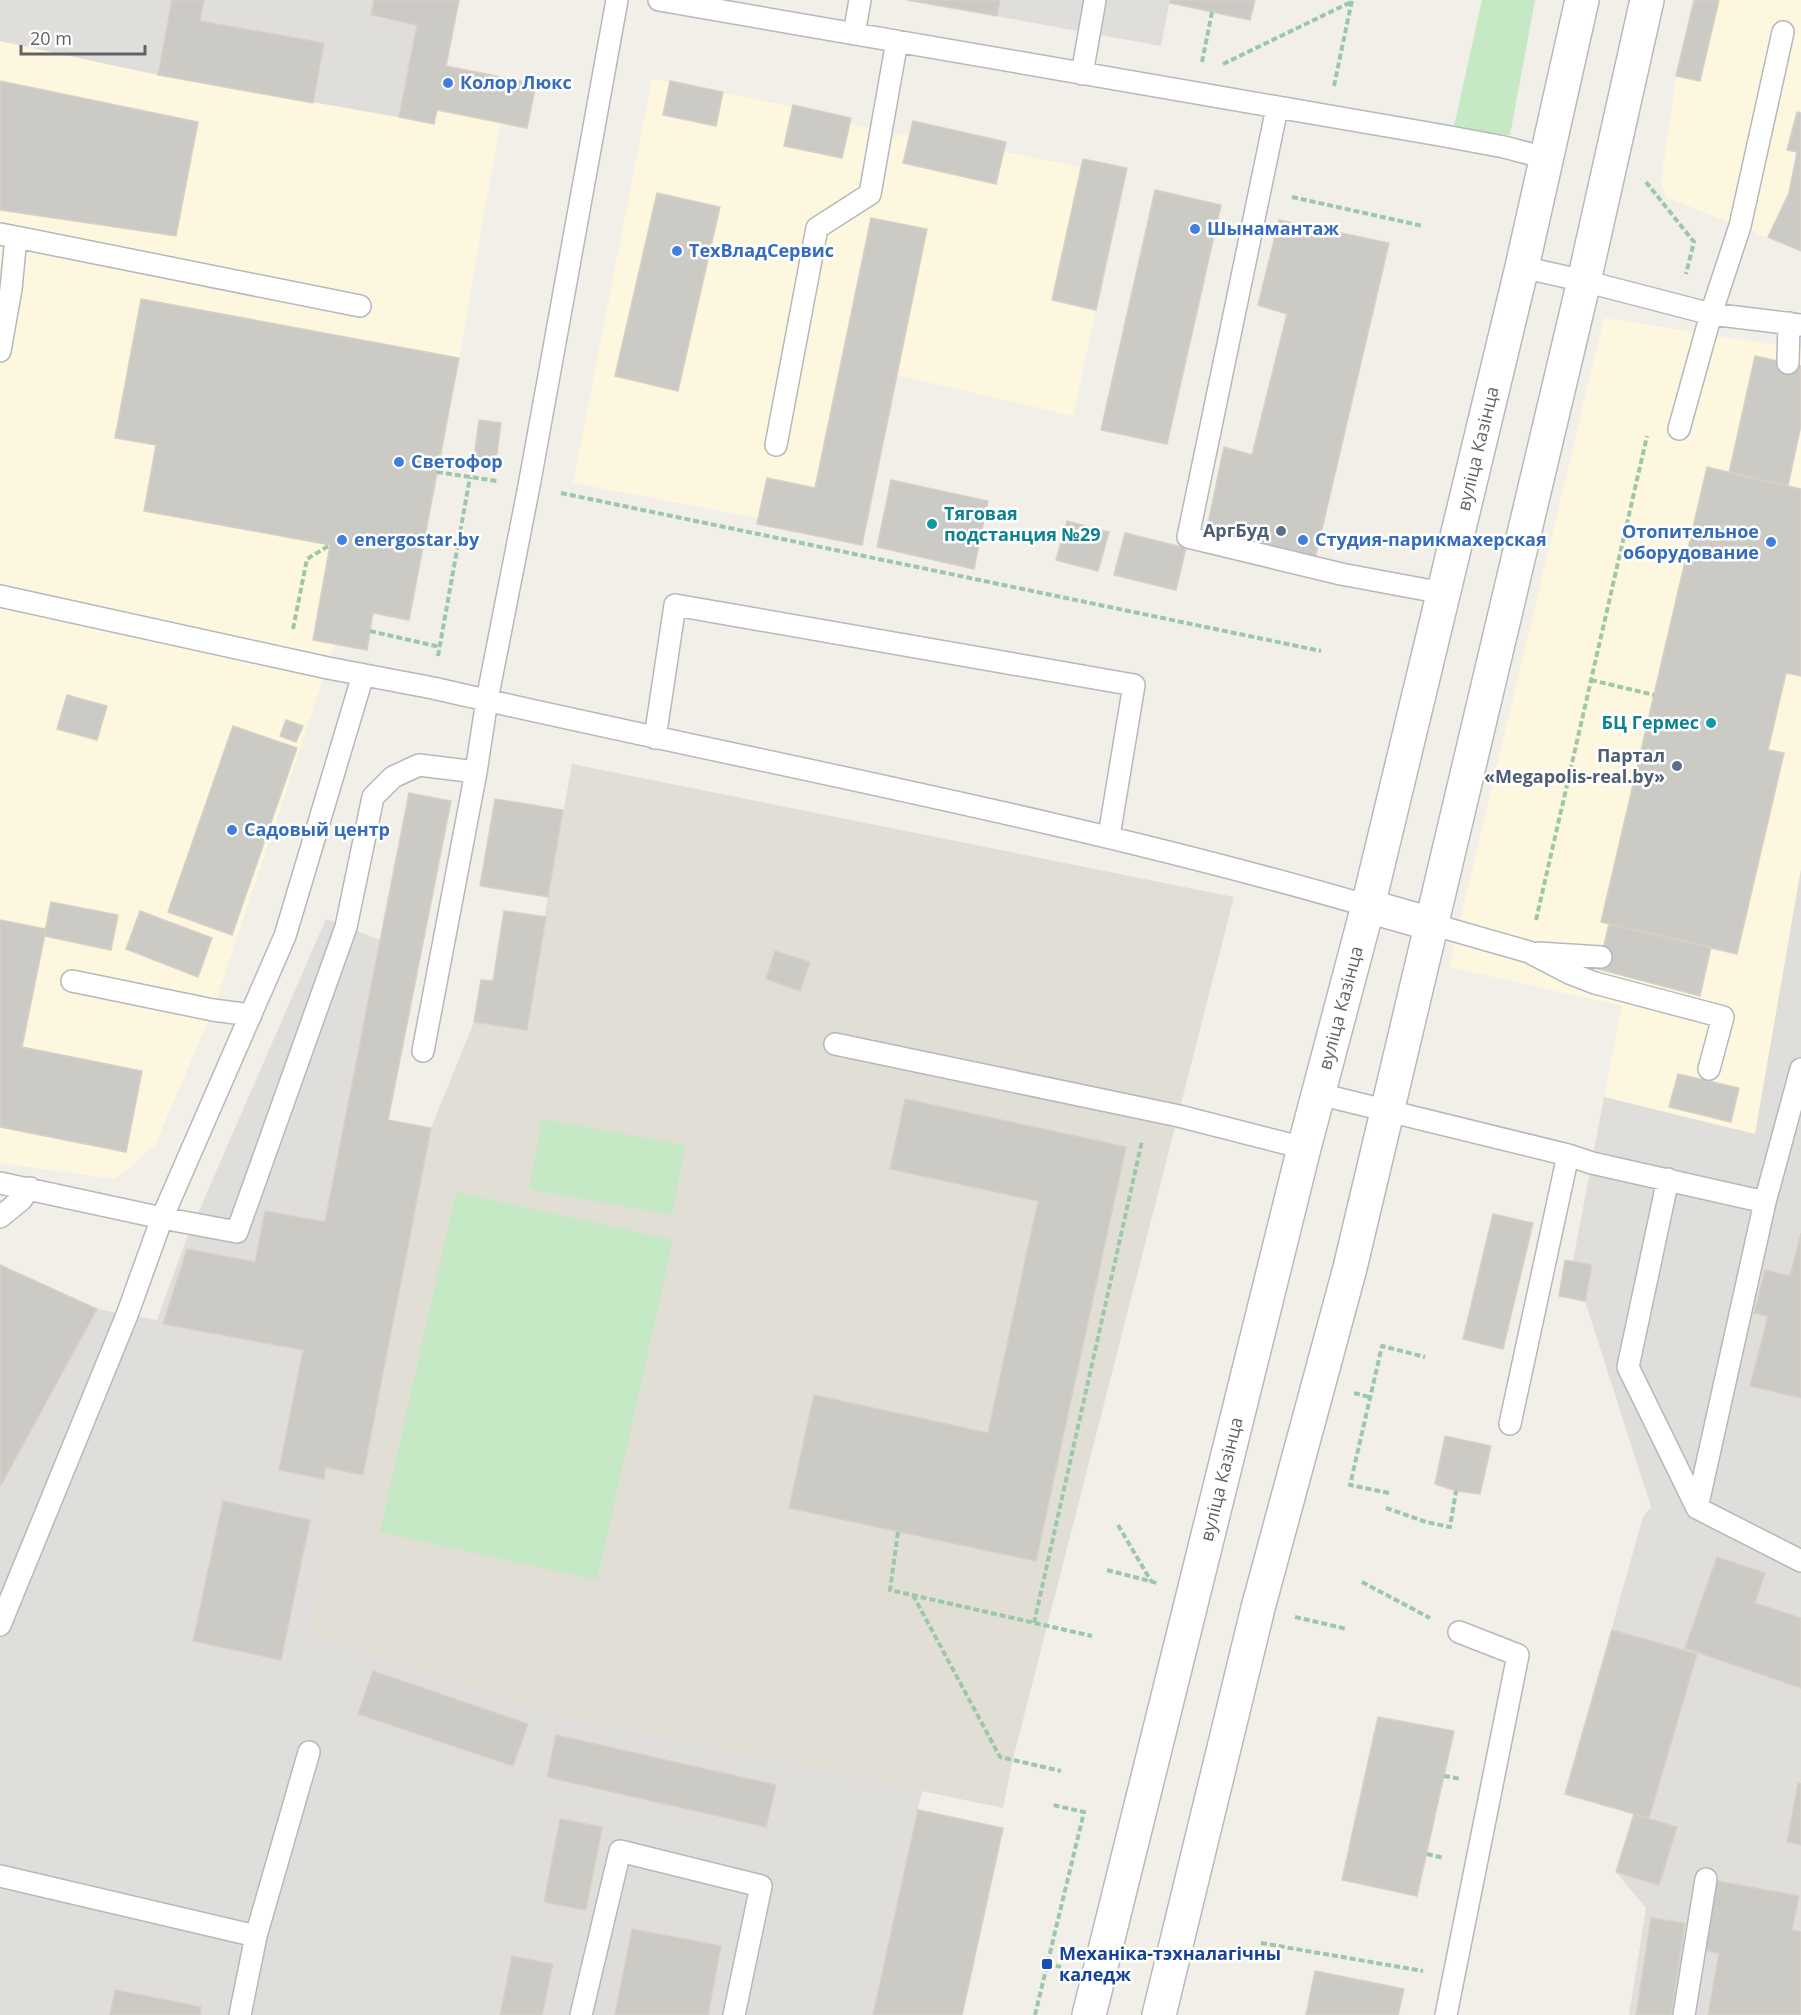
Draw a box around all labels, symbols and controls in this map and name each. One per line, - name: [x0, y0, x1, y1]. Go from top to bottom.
- scale bar: [21, 18, 146, 56]
- text: 20 m: [30, 26, 72, 50]
- place label: Колор Люкс: [460, 70, 572, 94]
- marker: Колор Люкс: [441, 76, 455, 90]
- place label: Шынамантаж: [1207, 216, 1339, 240]
- marker: Шынамантаж: [1188, 222, 1202, 236]
- place label: ТехВладСервис: [689, 238, 834, 262]
- marker: ТехВладСервис: [670, 244, 684, 258]
- street label: вуліца Казінца: [1451, 384, 1504, 513]
- place label: Светофор: [411, 449, 503, 473]
- marker: Светофор: [392, 455, 406, 469]
- place label: Тяговая подстанция №29: [944, 501, 1101, 546]
- marker: Тяговая подстанция №29: [925, 517, 939, 531]
- place label: АргБуд: [1203, 518, 1269, 542]
- place label: Отопительное оборудование: [1622, 519, 1759, 564]
- marker: АргБуд: [1274, 524, 1288, 538]
- place label: energostar.by: [354, 527, 480, 551]
- place label: Студия-парикмахерская: [1315, 527, 1547, 551]
- marker: energostar.by: [335, 533, 349, 547]
- marker: Студия-парикмахерская: [1296, 533, 1310, 547]
- marker: Отопительное оборудование: [1764, 535, 1778, 549]
- place label: БЦ Гермес: [1602, 710, 1699, 734]
- marker: БЦ Гермес: [1704, 716, 1718, 730]
- place label: Партал «Megapolis-real.by»: [1484, 743, 1665, 788]
- marker: Партал «Megapolis-real.by»: [1670, 759, 1684, 773]
- place label: Садовый центр: [244, 817, 390, 841]
- marker: Садовый центр: [225, 823, 239, 837]
- street label: вуліца Казінца: [1312, 943, 1368, 1072]
- street label: вуліца Казінца: [1194, 1414, 1248, 1544]
- place label: Механіка-тэхналагічны каледж: [1059, 1941, 1281, 1986]
- marker: Механіка-тэхналагічны каледж: [1040, 1957, 1054, 1971]

